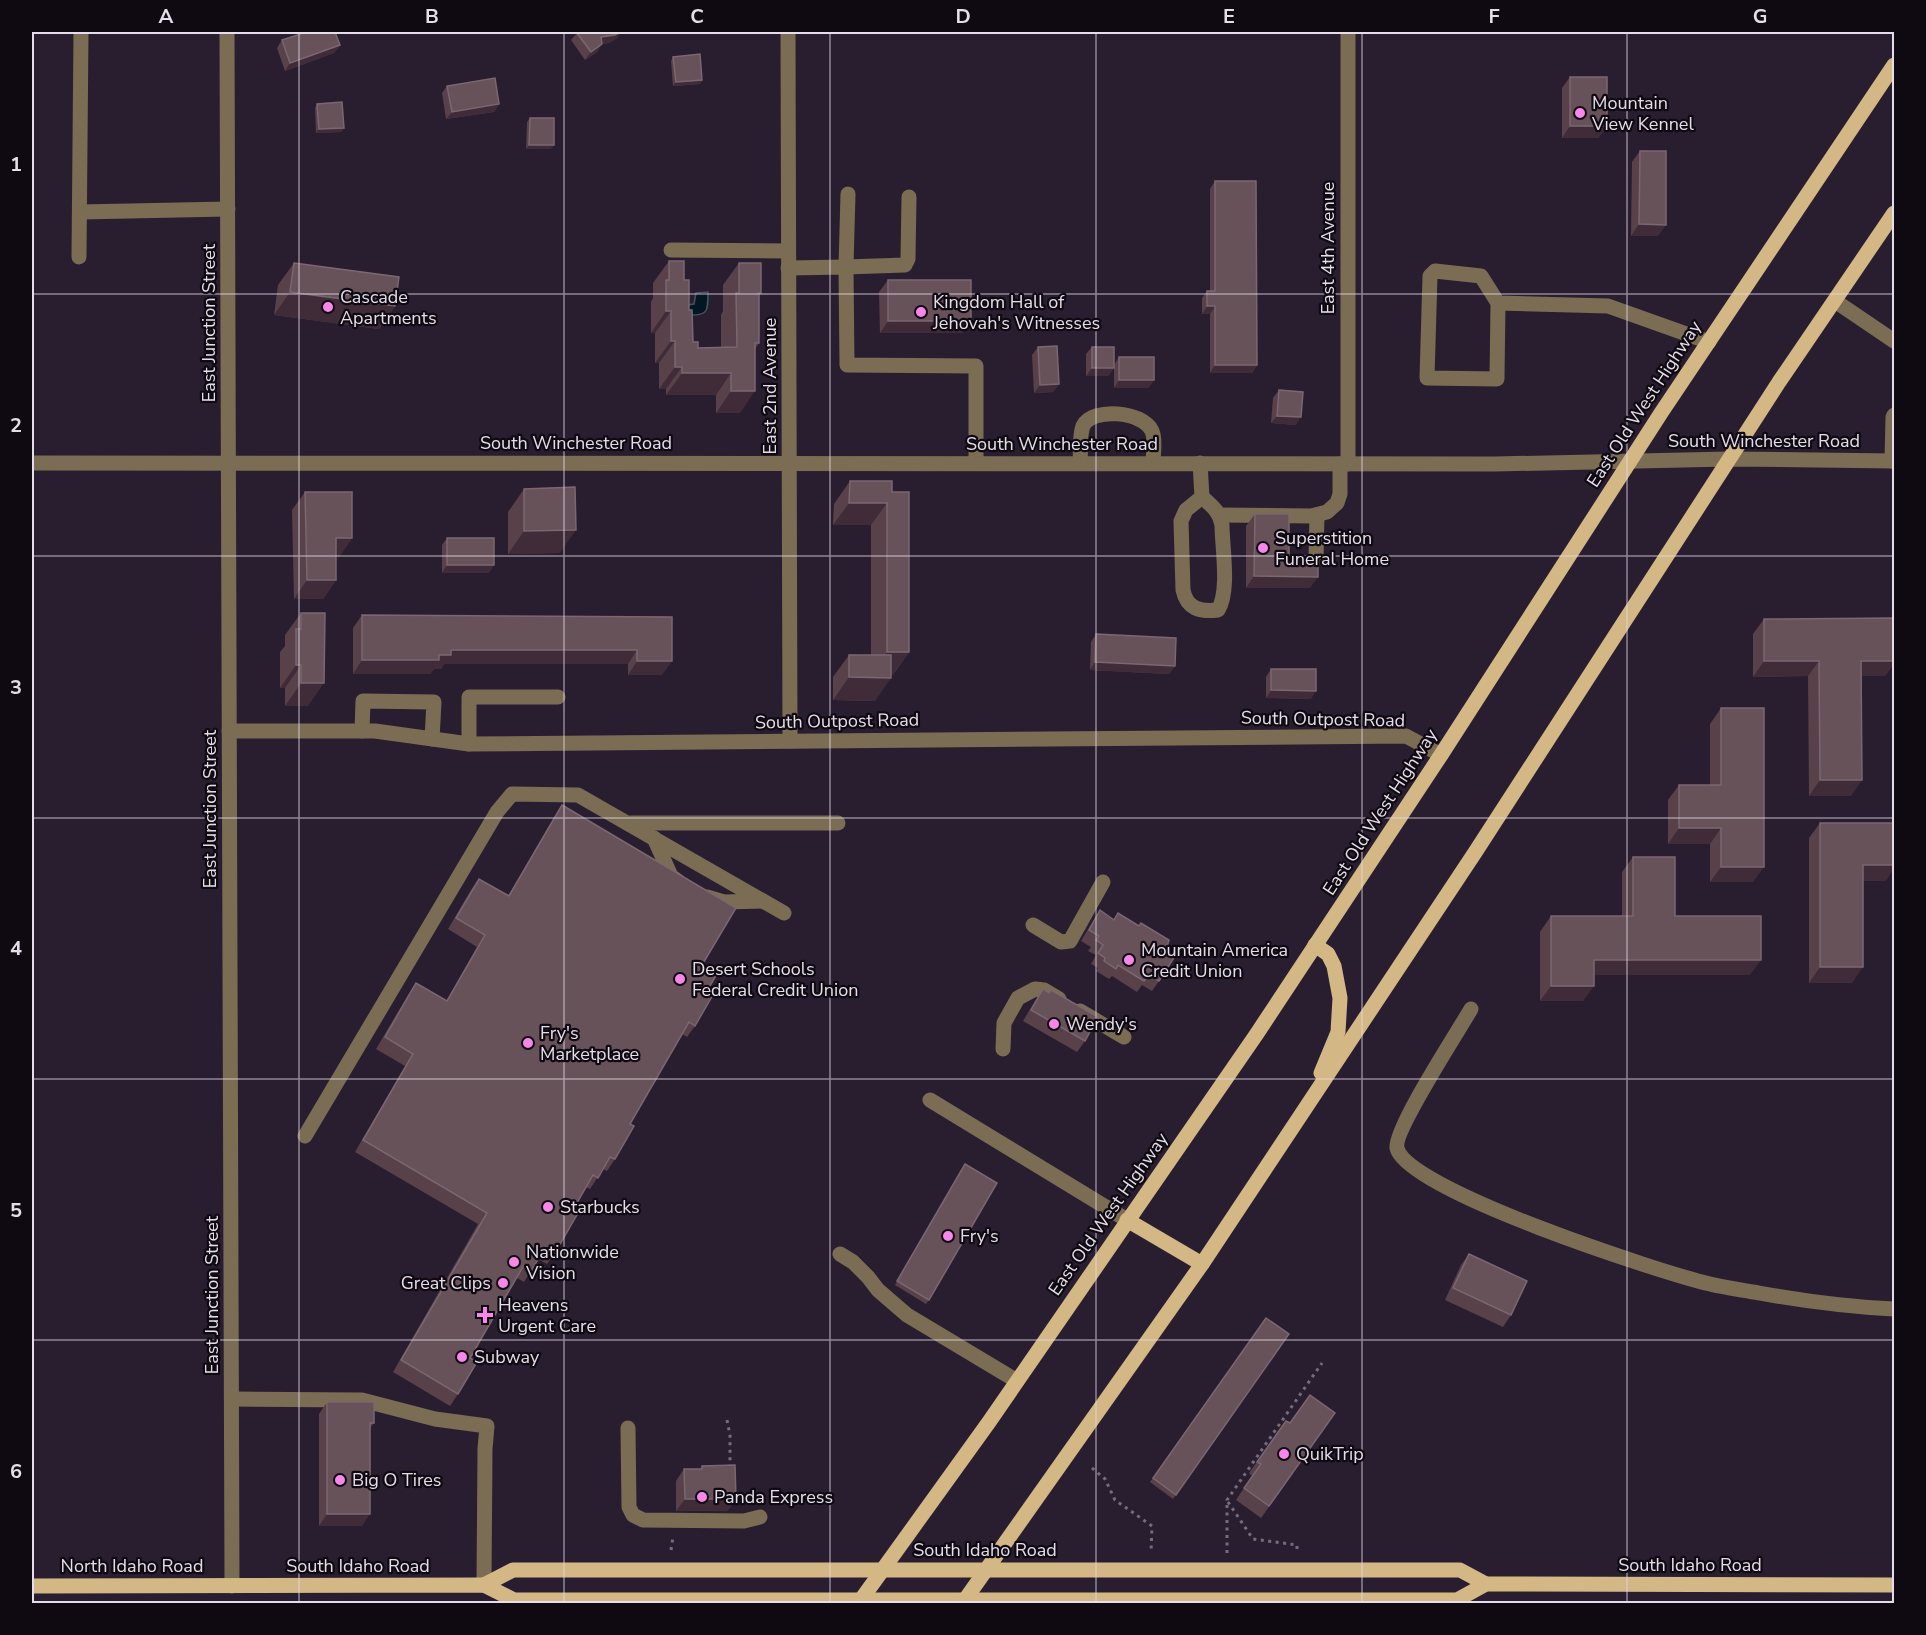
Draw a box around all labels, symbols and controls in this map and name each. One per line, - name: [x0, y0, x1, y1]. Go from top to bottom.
- text: A: [159, 3, 174, 30]
- text: B: [425, 3, 439, 30]
- text: C: [690, 3, 704, 30]
- text: D: [955, 3, 971, 30]
- text: E: [1223, 3, 1235, 30]
- text: F: [1488, 3, 1500, 30]
- text: G: [1753, 3, 1767, 30]
- place label: Mountain View Kennel: [1591, 91, 1694, 136]
- marker: Mountain View Kennel: [1573, 106, 1587, 120]
- text: 1: [10, 151, 22, 178]
- street label: East 4th Avenue: [1316, 182, 1340, 314]
- street label: East Junction Street: [197, 243, 221, 402]
- place label: Cascade Apartments: [340, 285, 437, 330]
- place label: Kingdom Hall of Jehovah's Witnesses: [932, 290, 1100, 335]
- marker: Cascade Apartments: [321, 300, 335, 314]
- marker: Kingdom Hall of Jehovah's Witnesses: [914, 305, 928, 319]
- street label: East Old West Highway: [1581, 316, 1707, 492]
- street label: East 2nd Avenue: [758, 318, 782, 454]
- text: 2: [10, 412, 22, 439]
- street label: South Winchester Road: [1668, 429, 1860, 453]
- street label: South Winchester Road: [480, 431, 672, 455]
- street label: South Winchester Road: [966, 432, 1158, 456]
- place label: Superstition Funeral Home: [1275, 526, 1389, 571]
- marker: Superstition Funeral Home: [1256, 541, 1270, 555]
- text: 3: [10, 674, 22, 701]
- street label: South Outpost Road: [1241, 706, 1405, 732]
- street label: South Outpost Road: [755, 708, 919, 734]
- street label: East Old West Highway: [1317, 724, 1443, 900]
- street label: East Junction Street: [198, 729, 222, 888]
- text: 4: [10, 935, 22, 962]
- place label: Mountain America Credit Union: [1141, 938, 1288, 983]
- marker: Mountain America Credit Union: [1122, 953, 1136, 967]
- place label: Desert Schools Federal Credit Union: [692, 957, 858, 1002]
- marker: Desert Schools Federal Credit Union: [673, 972, 687, 986]
- place label: Wendy's: [1066, 1012, 1137, 1036]
- marker: Wendy's: [1047, 1017, 1061, 1031]
- place label: Fry's Marketplace: [540, 1021, 639, 1066]
- marker: Fry's Marketplace: [521, 1036, 535, 1050]
- street label: East Old West Highway: [1043, 1127, 1174, 1300]
- place label: Starbucks: [560, 1195, 640, 1219]
- text: 5: [10, 1197, 22, 1224]
- marker: Starbucks: [541, 1200, 555, 1214]
- street label: East Junction Street: [200, 1215, 224, 1374]
- place label: Fry's: [960, 1224, 999, 1248]
- marker: Fry's: [941, 1229, 955, 1243]
- place label: Nationwide Vision: [525, 1240, 619, 1285]
- marker: Nationwide Vision: [507, 1255, 521, 1269]
- place label: Great Clips: [401, 1271, 491, 1295]
- marker: Great Clips: [496, 1276, 510, 1290]
- place label: Heavens Urgent Care: [498, 1293, 596, 1338]
- marker: Heavens Urgent Care: [476, 1306, 494, 1324]
- place label: Subway: [474, 1345, 540, 1369]
- marker: Subway: [455, 1350, 469, 1364]
- place label: QuikTrip: [1296, 1442, 1364, 1466]
- marker: QuikTrip: [1277, 1447, 1291, 1461]
- text: 6: [10, 1458, 22, 1485]
- place label: Big O Tires: [352, 1468, 442, 1492]
- marker: Big O Tires: [333, 1473, 347, 1487]
- place label: Panda Express: [714, 1485, 833, 1509]
- marker: Panda Express: [695, 1490, 709, 1504]
- street label: South Idaho Road: [913, 1538, 1057, 1562]
- street label: South Idaho Road: [1618, 1553, 1762, 1577]
- street label: North Idaho Road: [61, 1554, 203, 1578]
- street label: South Idaho Road: [286, 1554, 430, 1578]

